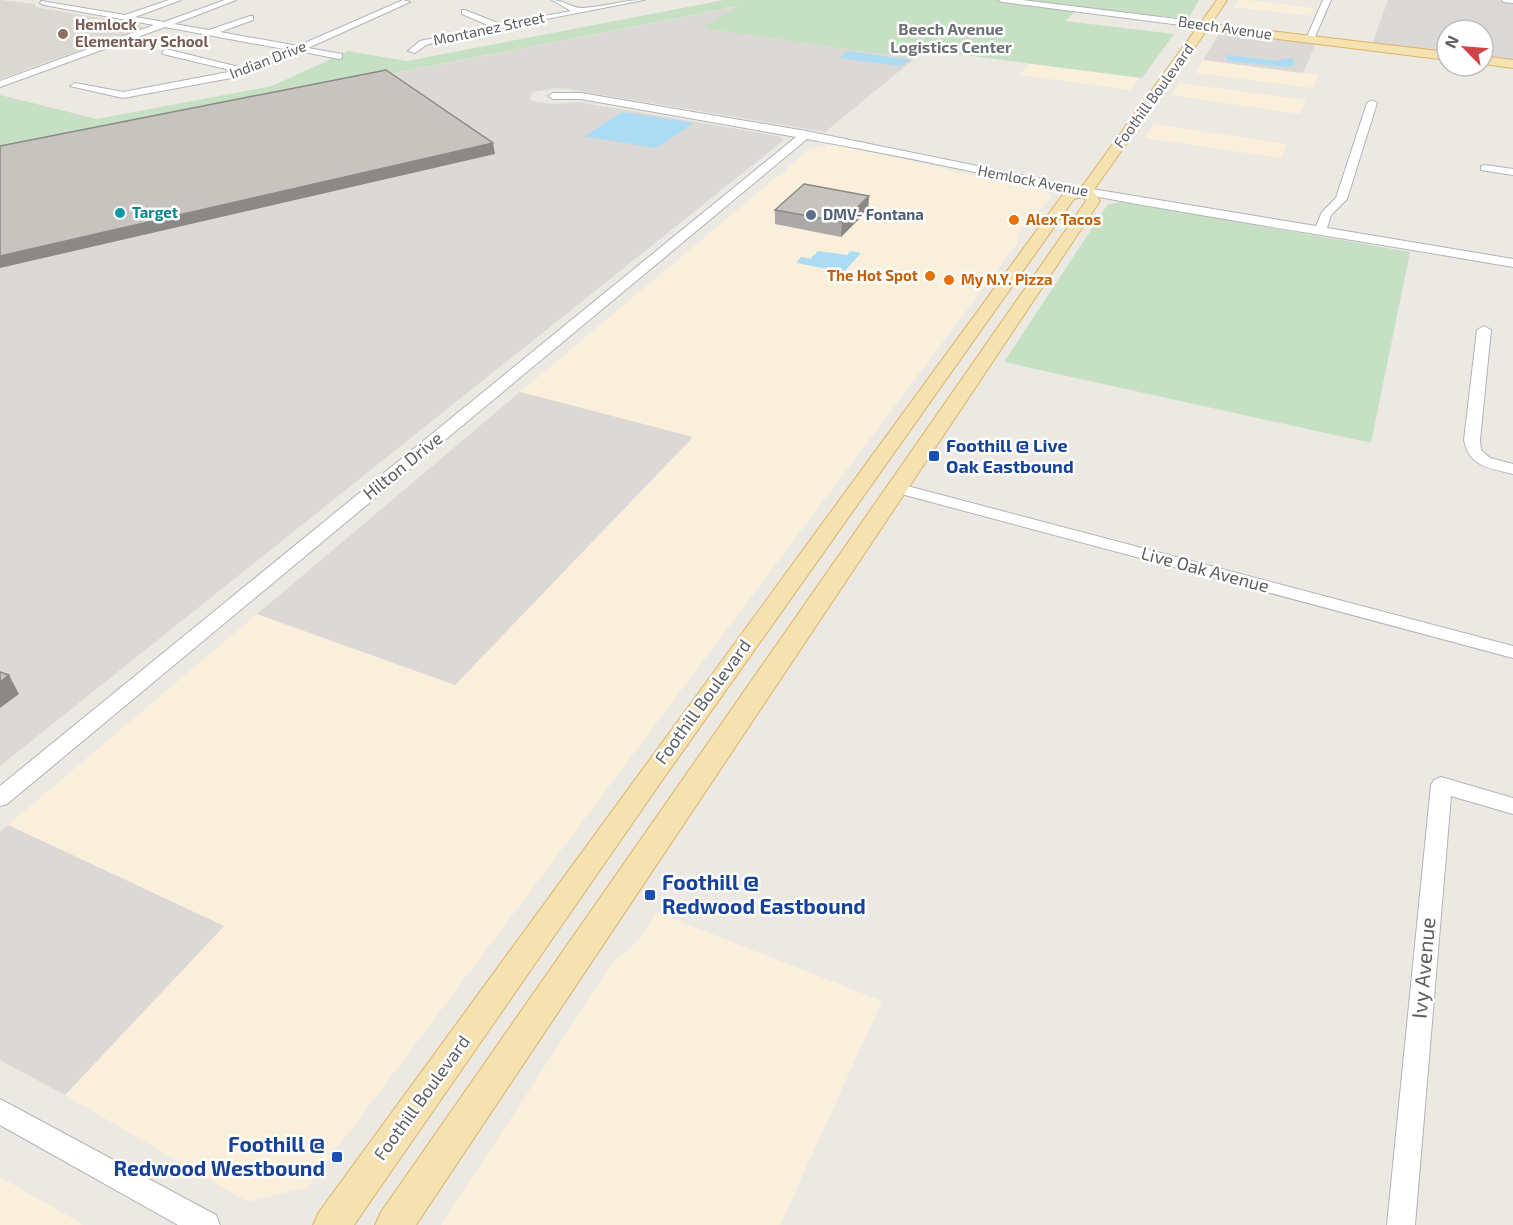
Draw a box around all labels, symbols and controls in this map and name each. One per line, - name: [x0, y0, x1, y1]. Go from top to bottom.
- street label: Montanez Street: [431, 7, 547, 49]
- street label: Beech Avenue: [1177, 12, 1273, 43]
- place label: Hemlock Elementary School: [75, 15, 208, 51]
- north arrow: [1435, 18, 1495, 78]
- district label: Beech Avenue Logistics Center: [890, 19, 1012, 56]
- marker: Hemlock Elementary School: [56, 27, 70, 41]
- text: N: [1440, 32, 1462, 51]
- street label: Indian Drive: [227, 36, 309, 82]
- street label: Foothill Boulevard: [1109, 40, 1197, 151]
- street label: Hemlock Avenue: [976, 160, 1090, 200]
- place label: Target: [132, 203, 178, 221]
- place label: DMV- Fontana: [823, 205, 924, 223]
- marker: Target: [113, 206, 127, 220]
- marker: DMV- Fontana: [804, 208, 818, 222]
- place label: Alex Tacos: [1026, 210, 1101, 228]
- marker: Alex Tacos: [1007, 213, 1021, 227]
- place label: The Hot Spot: [827, 266, 918, 284]
- marker: The Hot Spot: [923, 269, 937, 283]
- place label: My N.Y. Pizza: [961, 270, 1053, 289]
- marker: My N.Y. Pizza: [942, 273, 956, 287]
- street label: Hilton Drive: [358, 426, 447, 504]
- place label: Foothill @ Live Oak Eastbound: [946, 434, 1074, 477]
- marker: Foothill @ Live Oak Eastbound: [927, 449, 941, 463]
- street label: Live Oak Avenue: [1139, 541, 1272, 597]
- street label: Foothill Boulevard: [649, 635, 755, 768]
- place label: Foothill @ Redwood Eastbound: [662, 869, 866, 918]
- marker: Foothill @ Redwood Eastbound: [643, 888, 657, 902]
- street label: Ivy Avenue: [1406, 916, 1439, 1020]
- street label: Foothill Boulevard: [368, 1031, 474, 1164]
- place label: Foothill @ Redwood Westbound: [113, 1131, 325, 1180]
- marker: Foothill @ Redwood Westbound: [330, 1150, 344, 1164]

